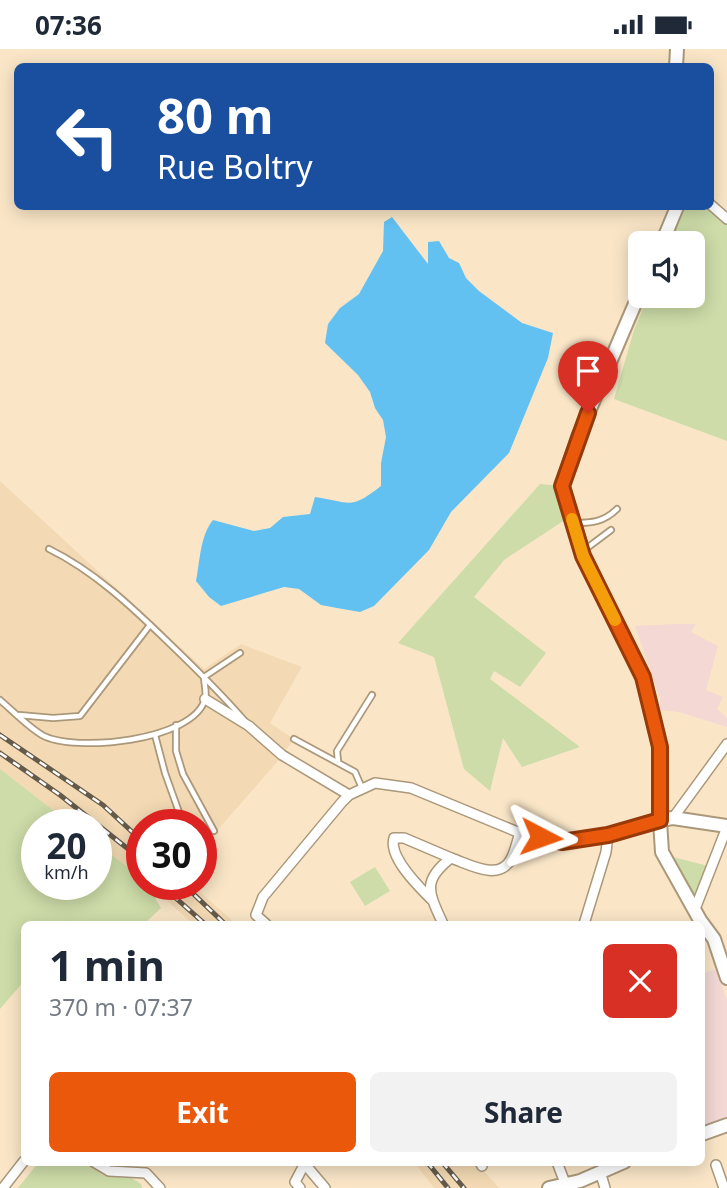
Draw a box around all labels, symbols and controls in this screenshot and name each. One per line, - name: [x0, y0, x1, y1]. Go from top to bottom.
- text: 07:36: [35, 7, 102, 43]
- text: 80 m: [157, 82, 274, 148]
- icon: left: [42, 91, 133, 182]
- text: Rue Boltry: [157, 145, 313, 188]
- map controls: [628, 231, 705, 308]
- button: sound: [628, 231, 705, 308]
- pin: [558, 341, 618, 413]
- icon: arrive: [569, 352, 607, 390]
- position arrow: [504, 800, 578, 874]
- speed limit sign: 30: [126, 809, 217, 900]
- text: 20: [46, 822, 87, 869]
- text: km/h: [44, 860, 89, 884]
- text: 1 min: [49, 936, 165, 993]
- button: close: [603, 944, 677, 1018]
- text: 370 m · 07:37: [49, 991, 193, 1023]
- button: Exit: [49, 1072, 356, 1152]
- button: Share: [370, 1072, 677, 1152]

